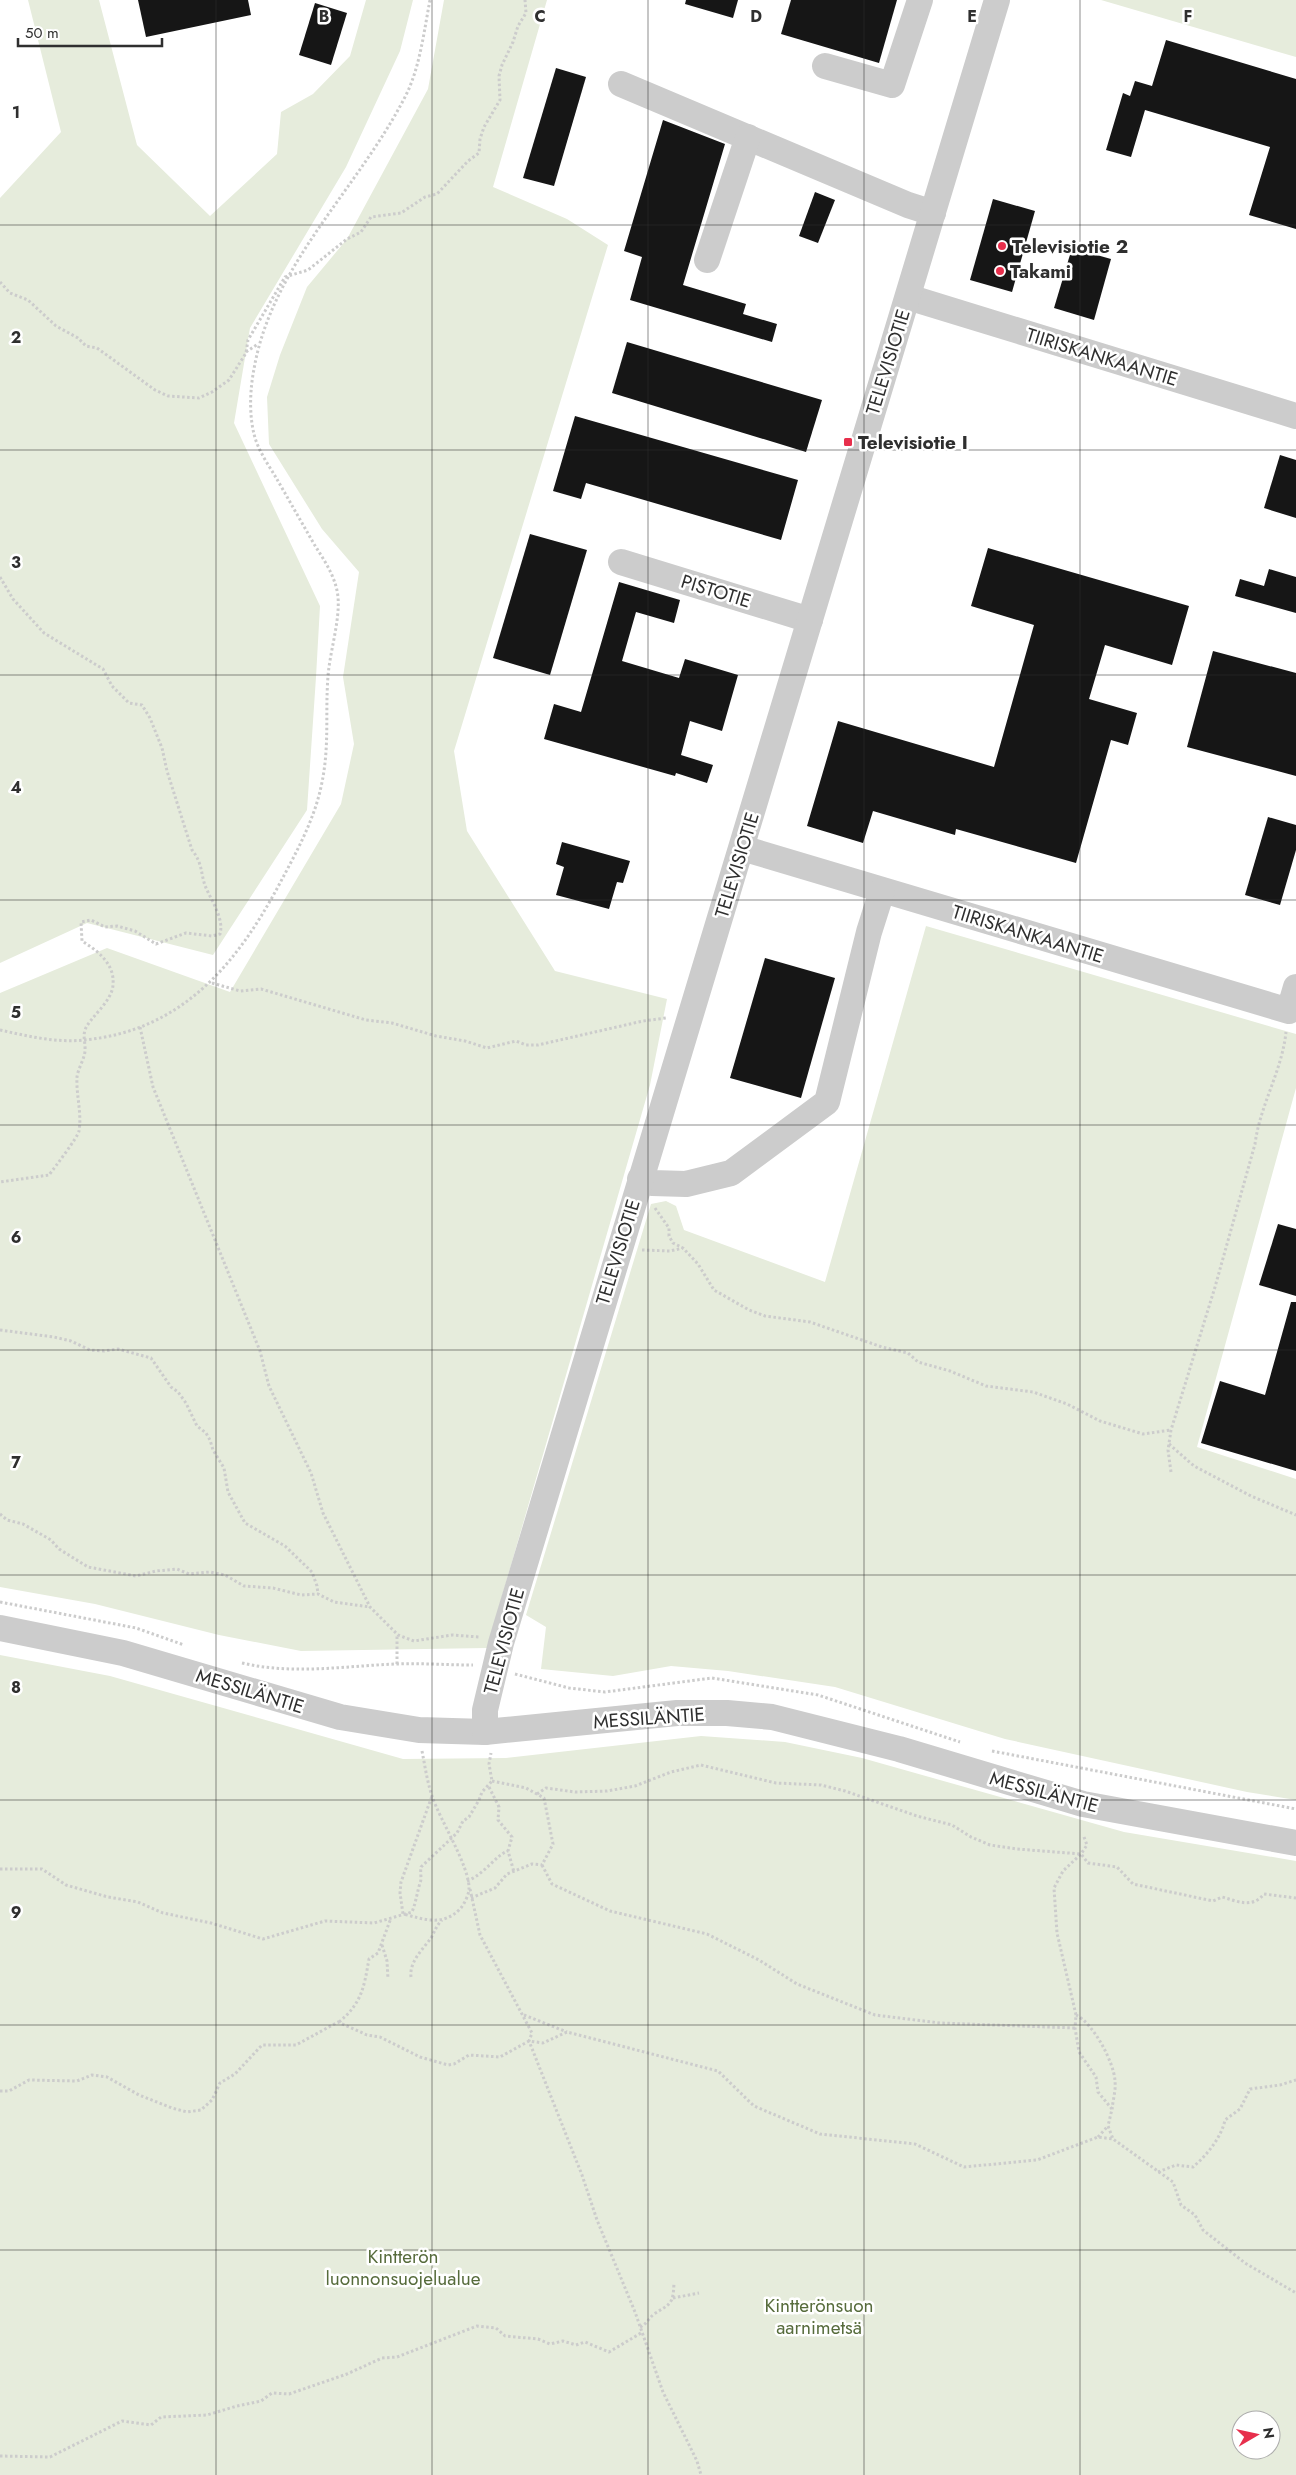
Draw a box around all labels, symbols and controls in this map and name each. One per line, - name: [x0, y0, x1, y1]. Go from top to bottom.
- text: B: [319, 5, 329, 28]
- text: C: [534, 5, 546, 28]
- text: D: [750, 5, 762, 28]
- text: E: [967, 5, 977, 28]
- text: F: [1184, 5, 1192, 28]
- scale bar: [18, 15, 161, 47]
- text: 50 m: [25, 22, 59, 44]
- text: 1: [12, 101, 20, 124]
- place label: Televisiotie 2: [1012, 233, 1128, 260]
- marker: Televisiotie 2: [996, 240, 1008, 252]
- place label: Takami: [1010, 258, 1071, 285]
- marker: Takami: [994, 265, 1006, 277]
- street label: TELEVISIOTIE: [859, 306, 917, 418]
- street label: TIIRISKANKAANTIE: [1023, 321, 1181, 393]
- text: 2: [11, 326, 21, 349]
- place label: Televisiotie I: [858, 429, 968, 456]
- marker: Televisiotie I: [842, 436, 854, 448]
- text: 3: [11, 551, 21, 574]
- street label: PISTOTIE: [678, 568, 754, 614]
- text: 4: [10, 776, 22, 799]
- street label: TELEVISIOTIE: [708, 809, 766, 921]
- street label: TIIRISKANKAANTIE: [949, 898, 1107, 970]
- text: 5: [11, 1001, 21, 1024]
- street label: TELEVISIOTIE: [589, 1196, 647, 1308]
- text: 6: [11, 1226, 21, 1249]
- text: 7: [11, 1451, 21, 1474]
- street label: TELEVISIOTIE: [477, 1585, 531, 1697]
- street label: MESSILÄNTIE: [193, 1662, 307, 1720]
- text: 8: [11, 1676, 21, 1699]
- street label: MESSILÄNTIE: [592, 1701, 706, 1735]
- street label: MESSILÄNTIE: [987, 1765, 1101, 1819]
- text: 9: [11, 1901, 21, 1924]
- park label: Kintterön luonnonsuojelualue: [325, 2243, 481, 2292]
- park label: Kintterönsuon aarnimetsä: [764, 2292, 874, 2341]
- north arrow: [1231, 2410, 1281, 2460]
- text: N: [1258, 2426, 1280, 2440]

